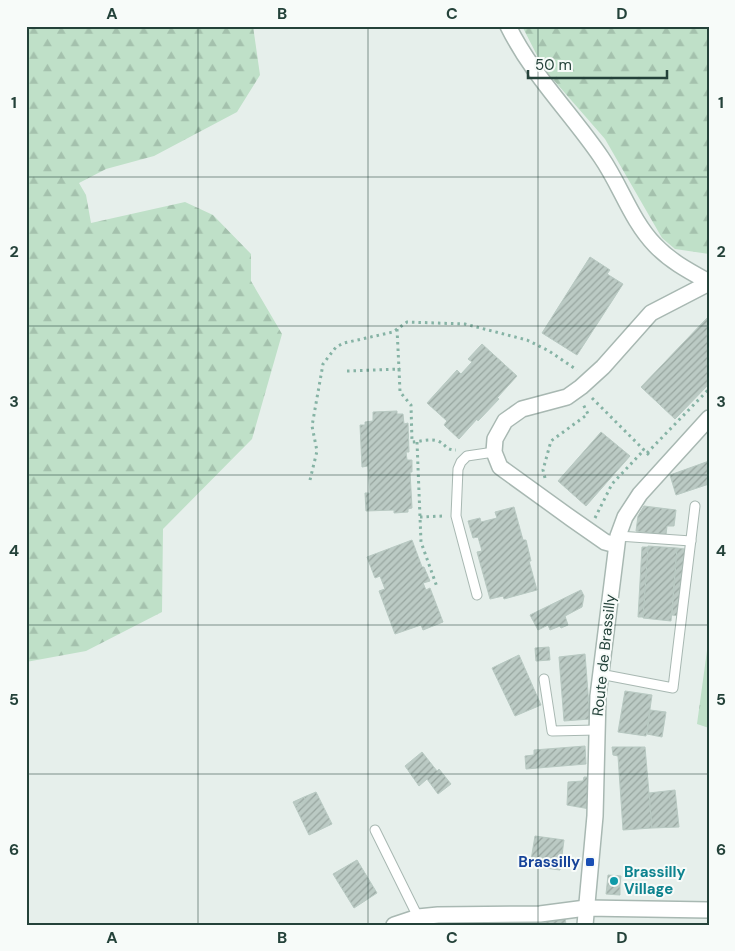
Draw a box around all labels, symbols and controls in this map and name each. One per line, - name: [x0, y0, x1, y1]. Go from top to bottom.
- text: A: [106, 3, 118, 24]
- text: B: [277, 3, 287, 24]
- text: C: [446, 3, 458, 24]
- text: D: [616, 3, 628, 24]
- scale bar: [528, 48, 666, 80]
- text: 50 m: [535, 55, 572, 75]
- text: 1: [11, 92, 17, 113]
- text: 1: [718, 92, 724, 113]
- text: 2: [9, 241, 19, 262]
- text: 2: [716, 241, 726, 262]
- text: 3: [9, 391, 19, 412]
- text: 3: [716, 391, 726, 412]
- text: 4: [9, 540, 19, 561]
- text: 4: [716, 540, 726, 561]
- street label: Route de Brassilly: [588, 592, 620, 717]
- text: 5: [9, 689, 19, 710]
- text: 5: [716, 689, 726, 710]
- text: 6: [9, 839, 19, 860]
- text: 6: [716, 839, 726, 860]
- place label: Brassilly: [518, 852, 580, 872]
- marker: Brassilly: [584, 856, 596, 868]
- place label: Brassilly Village: [624, 862, 686, 899]
- marker: Brassilly Village: [608, 875, 620, 887]
- text: A: [106, 927, 118, 948]
- text: B: [277, 927, 287, 948]
- text: C: [446, 927, 458, 948]
- text: D: [616, 927, 628, 948]

